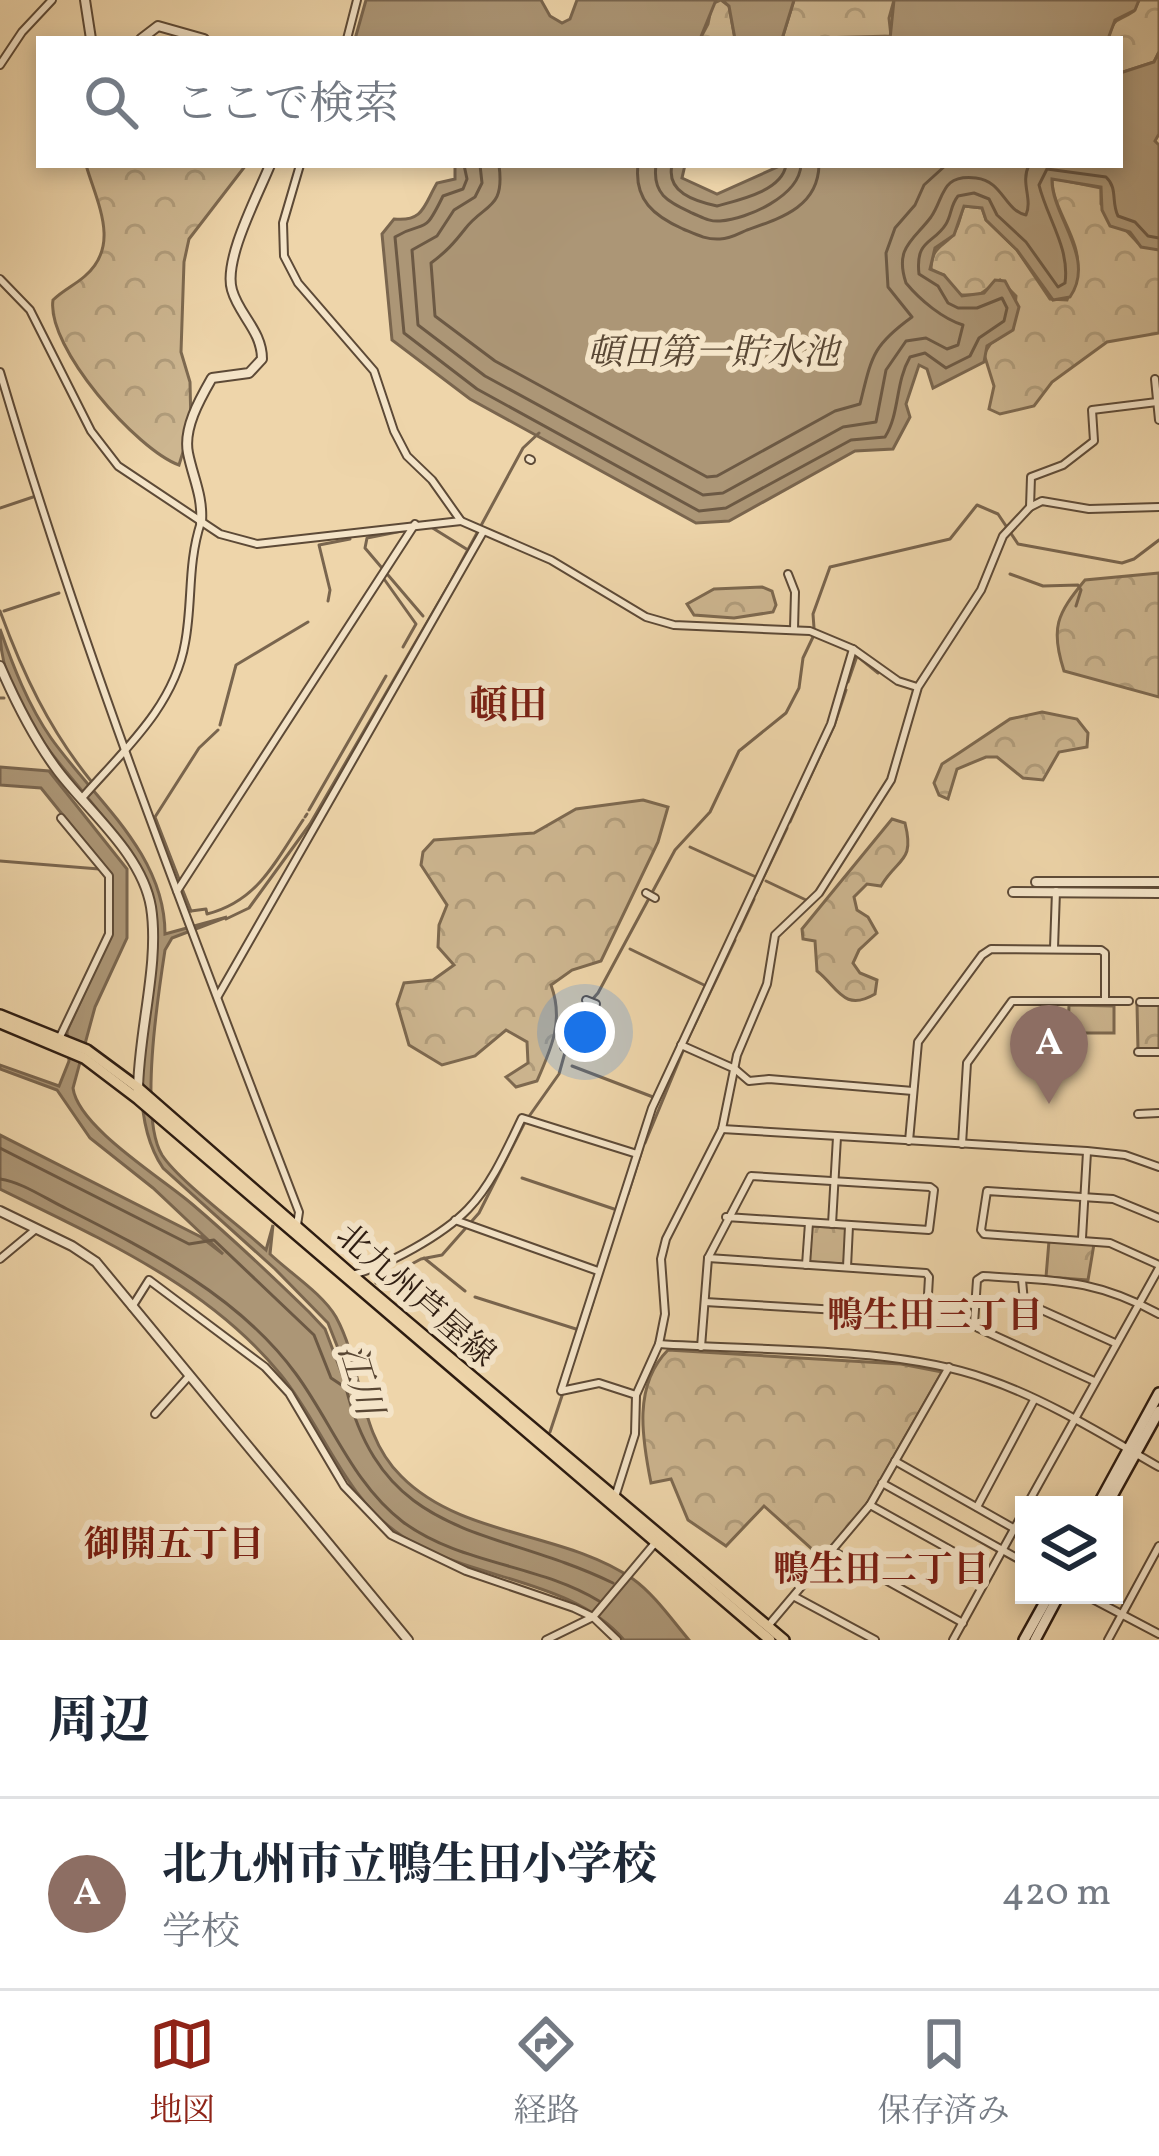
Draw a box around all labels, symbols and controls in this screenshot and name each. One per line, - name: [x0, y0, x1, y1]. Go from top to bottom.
- search box: [36, 36, 1123, 168]
- icon: search: [78, 69, 144, 135]
- text: ここで検索: [174, 75, 399, 138]
- water label: 頓田第一貯水池: [587, 330, 843, 380]
- district label: 頓田: [469, 681, 547, 735]
- your location: [555, 1002, 615, 1062]
- pin: A: [1010, 1005, 1088, 1104]
- street label: 北九州芦屋線: [325, 1215, 504, 1379]
- district label: 鴨生田三丁目: [827, 1293, 1043, 1343]
- water label: 江川: [324, 1338, 394, 1426]
- map controls: [1015, 1496, 1123, 1604]
- button: layers: [1015, 1496, 1123, 1604]
- district label: 御開五丁目: [84, 1522, 264, 1572]
- district label: 鴨生田二丁目: [773, 1547, 989, 1597]
- text: 周辺: [48, 1688, 150, 1759]
- text: 北九州市立鴨生田小学校: [162, 1836, 657, 1899]
- text: A: [73, 1867, 101, 1921]
- text: 420 m: [1001, 1867, 1111, 1921]
- text: 学校: [162, 1907, 240, 1961]
- tab: 地図: [149, 2011, 215, 2136]
- tab: 経路: [513, 2011, 579, 2136]
- tab: 保存済み: [878, 2011, 1010, 2136]

